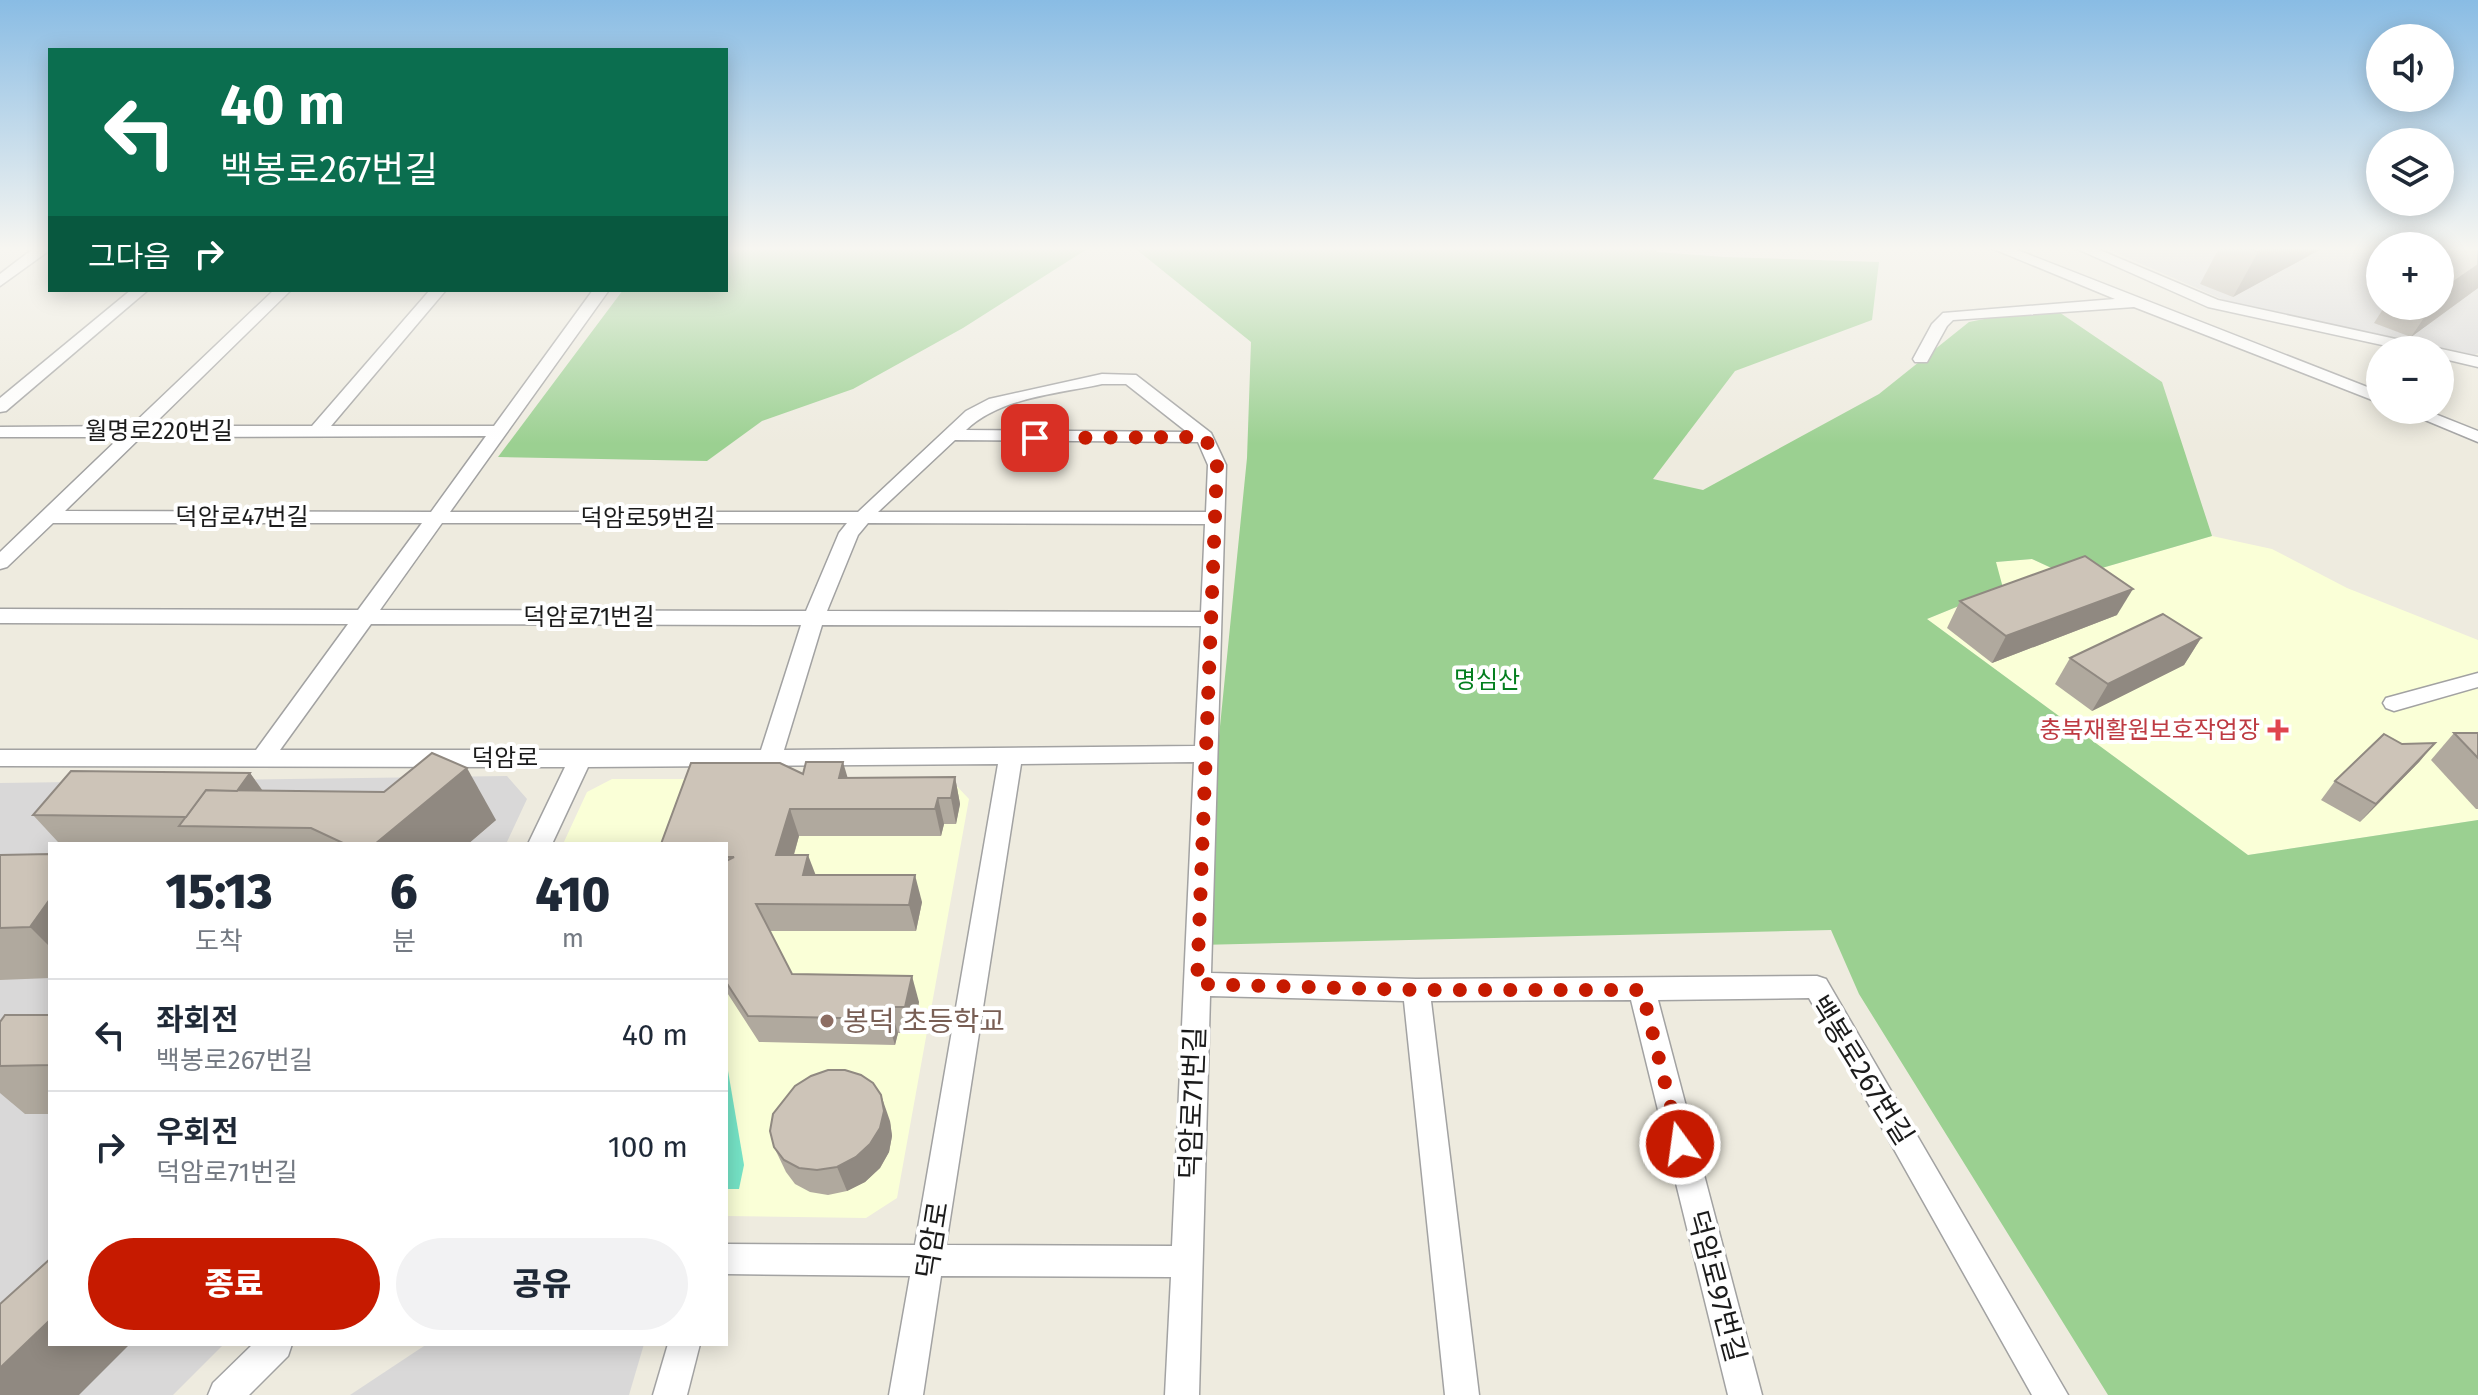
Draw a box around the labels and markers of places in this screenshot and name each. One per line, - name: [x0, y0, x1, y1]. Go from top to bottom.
- pin: [1001, 404, 1069, 472]
- place label: 충북재활원보호작업장: [2039, 716, 2260, 744]
- marker: 충북재활원보호작업장: [2267, 719, 2289, 741]
- place label: 봉덕 초등학교: [843, 1005, 1005, 1038]
- marker: 봉덕 초등학교: [818, 1012, 836, 1030]

